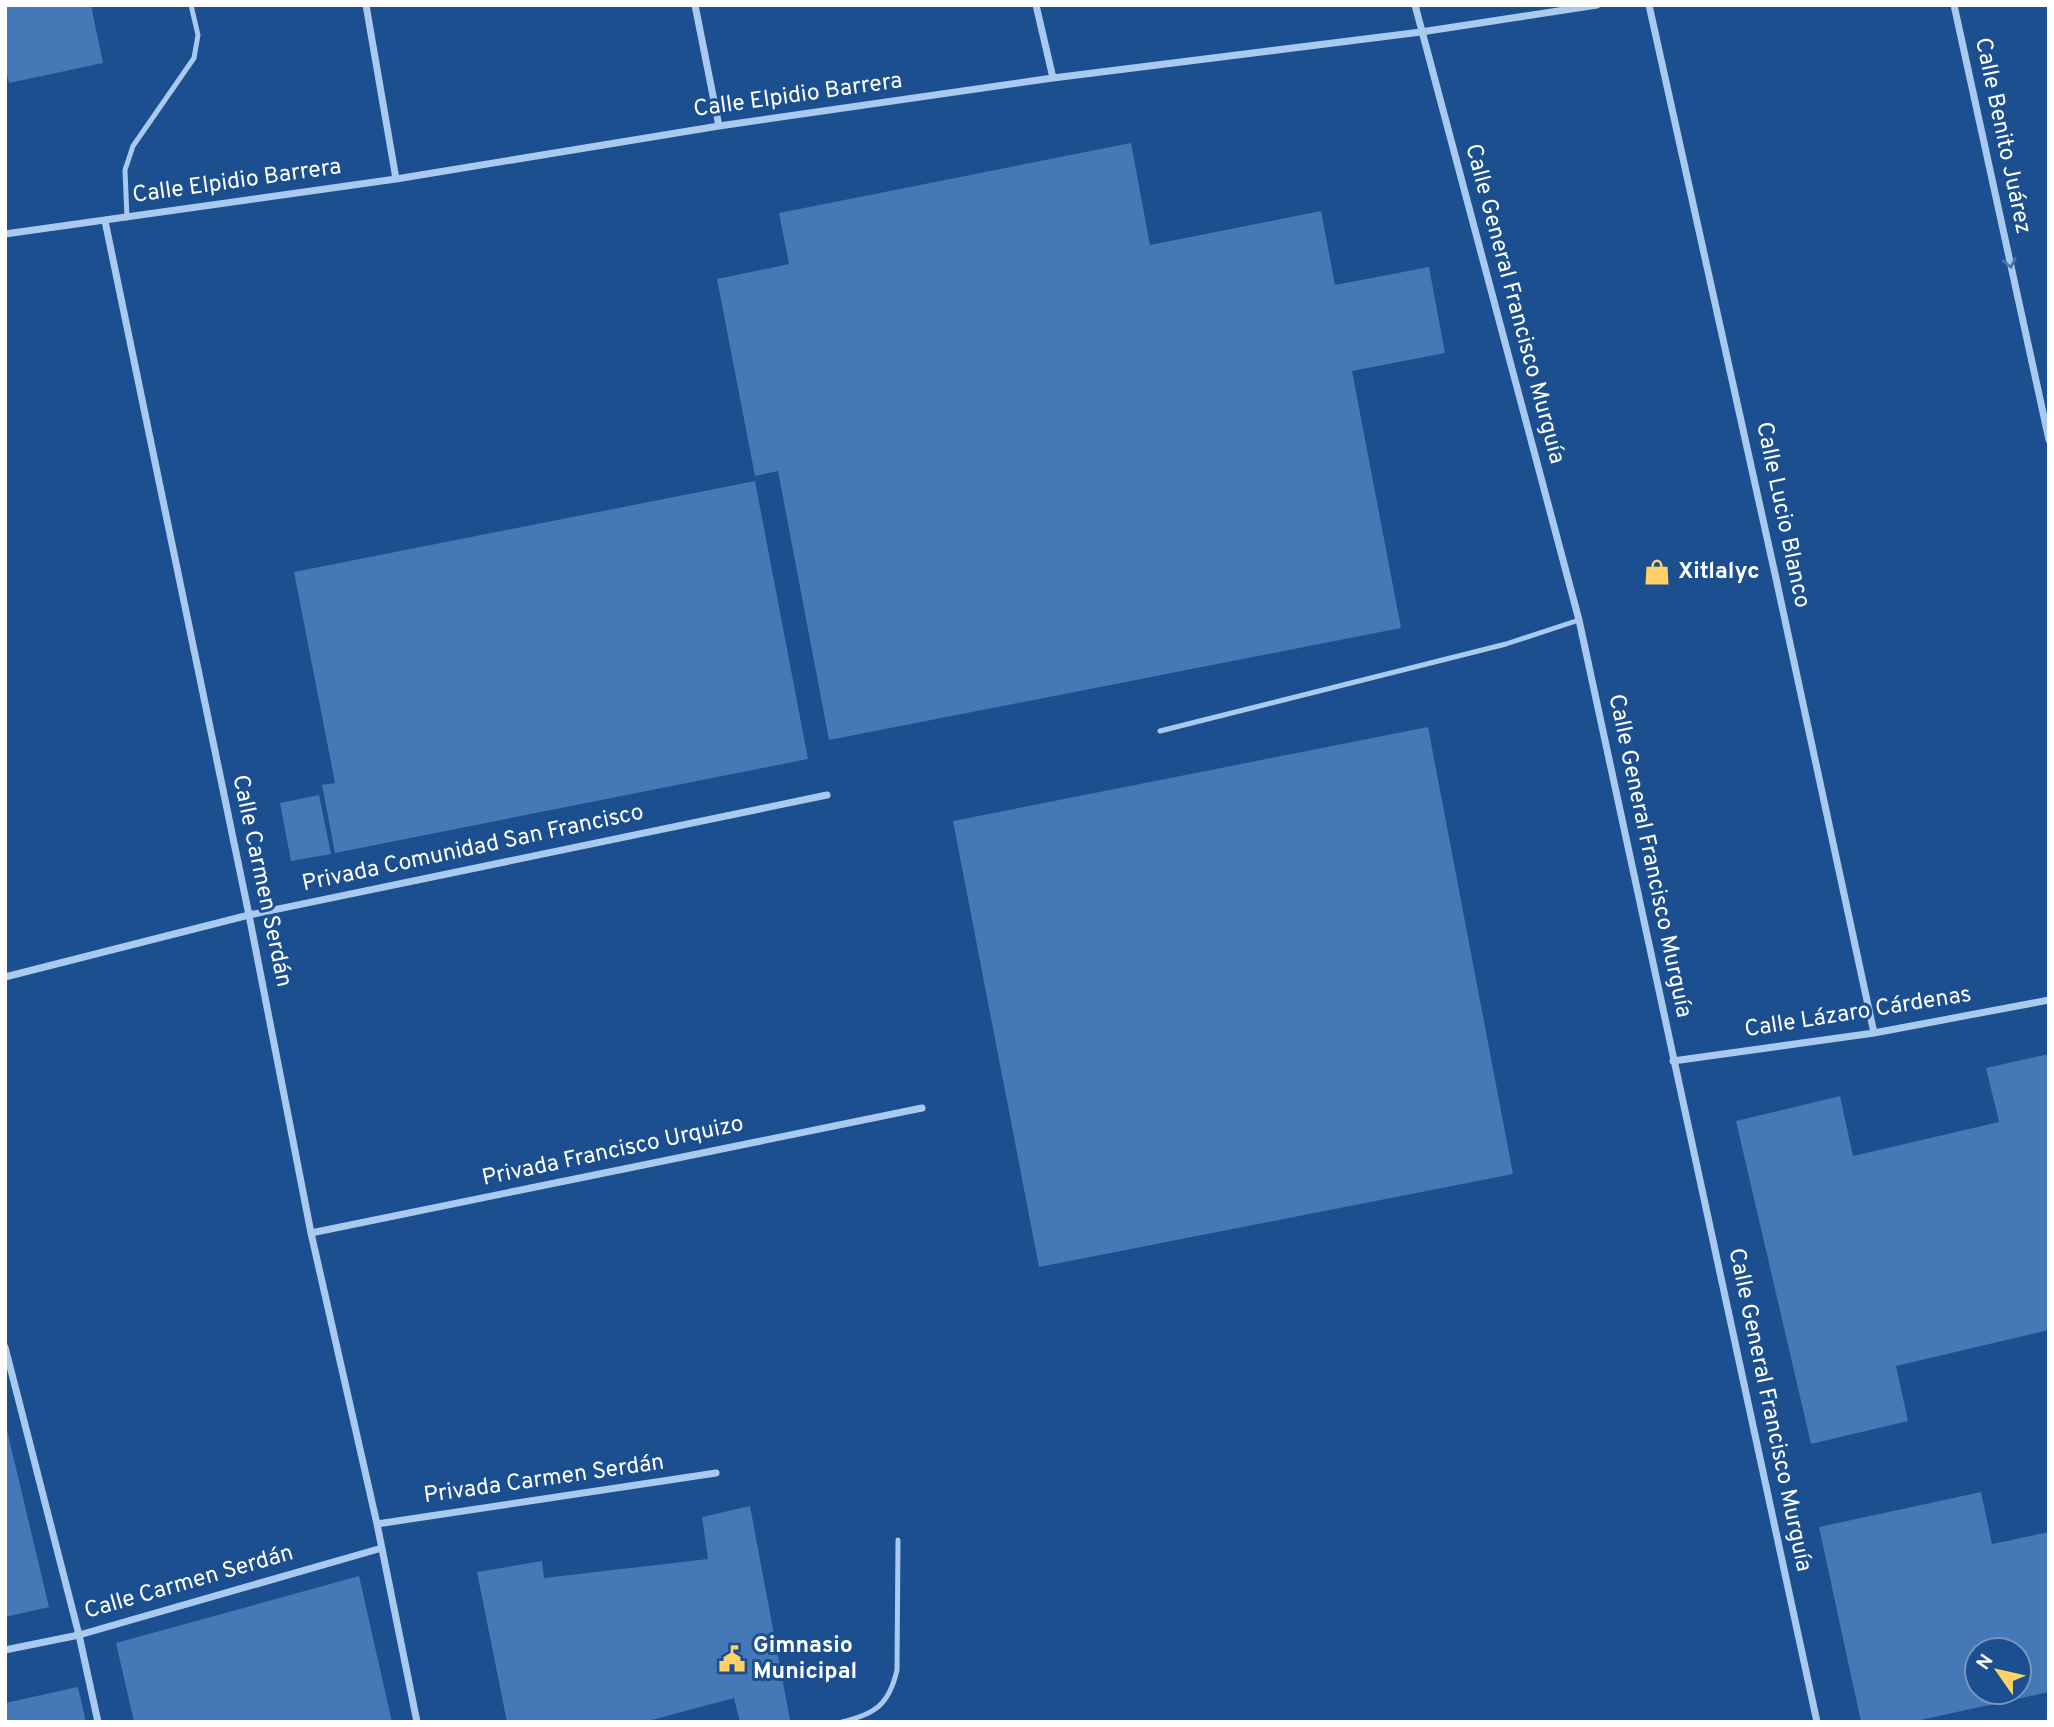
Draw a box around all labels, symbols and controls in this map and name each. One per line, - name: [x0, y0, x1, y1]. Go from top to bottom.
- street label: Calle Benito Juárez: [1967, 35, 2037, 237]
- street label: Calle Elpidio Barrera: [692, 67, 904, 125]
- street label: Calle General Francisco Murguía: [1457, 141, 1571, 467]
- street label: Calle Elpidio Barrera: [131, 153, 343, 211]
- one-way arrow: [2002, 257, 2017, 269]
- street label: Calle Lucio Blanco: [1748, 419, 1816, 611]
- shop icon: Xitlalyc: [1642, 557, 1672, 587]
- place label: Xitlalyc: [1678, 558, 1760, 587]
- street label: Calle General Francisco Murguía: [1600, 692, 1698, 1020]
- street label: Calle Carmen Serdán: [224, 772, 298, 990]
- street label: Privada Comunidad San Francisco: [300, 799, 646, 899]
- street label: Calle Lázaro Cárdenas: [1743, 981, 1973, 1045]
- street label: Privada Francisco Urquizo: [480, 1110, 746, 1194]
- street label: Calle General Francisco Murguía: [1720, 1246, 1818, 1574]
- street label: Privada Carmen Serdán: [422, 1449, 666, 1511]
- street label: Calle Carmen Serdán: [81, 1539, 297, 1627]
- place label: Gimnasio Municipal: [753, 1632, 857, 1687]
- north arrow: [1963, 1636, 2033, 1706]
- public building icon: Gimnasio Municipal: [717, 1644, 747, 1674]
- text: N: [1972, 1650, 1999, 1675]

